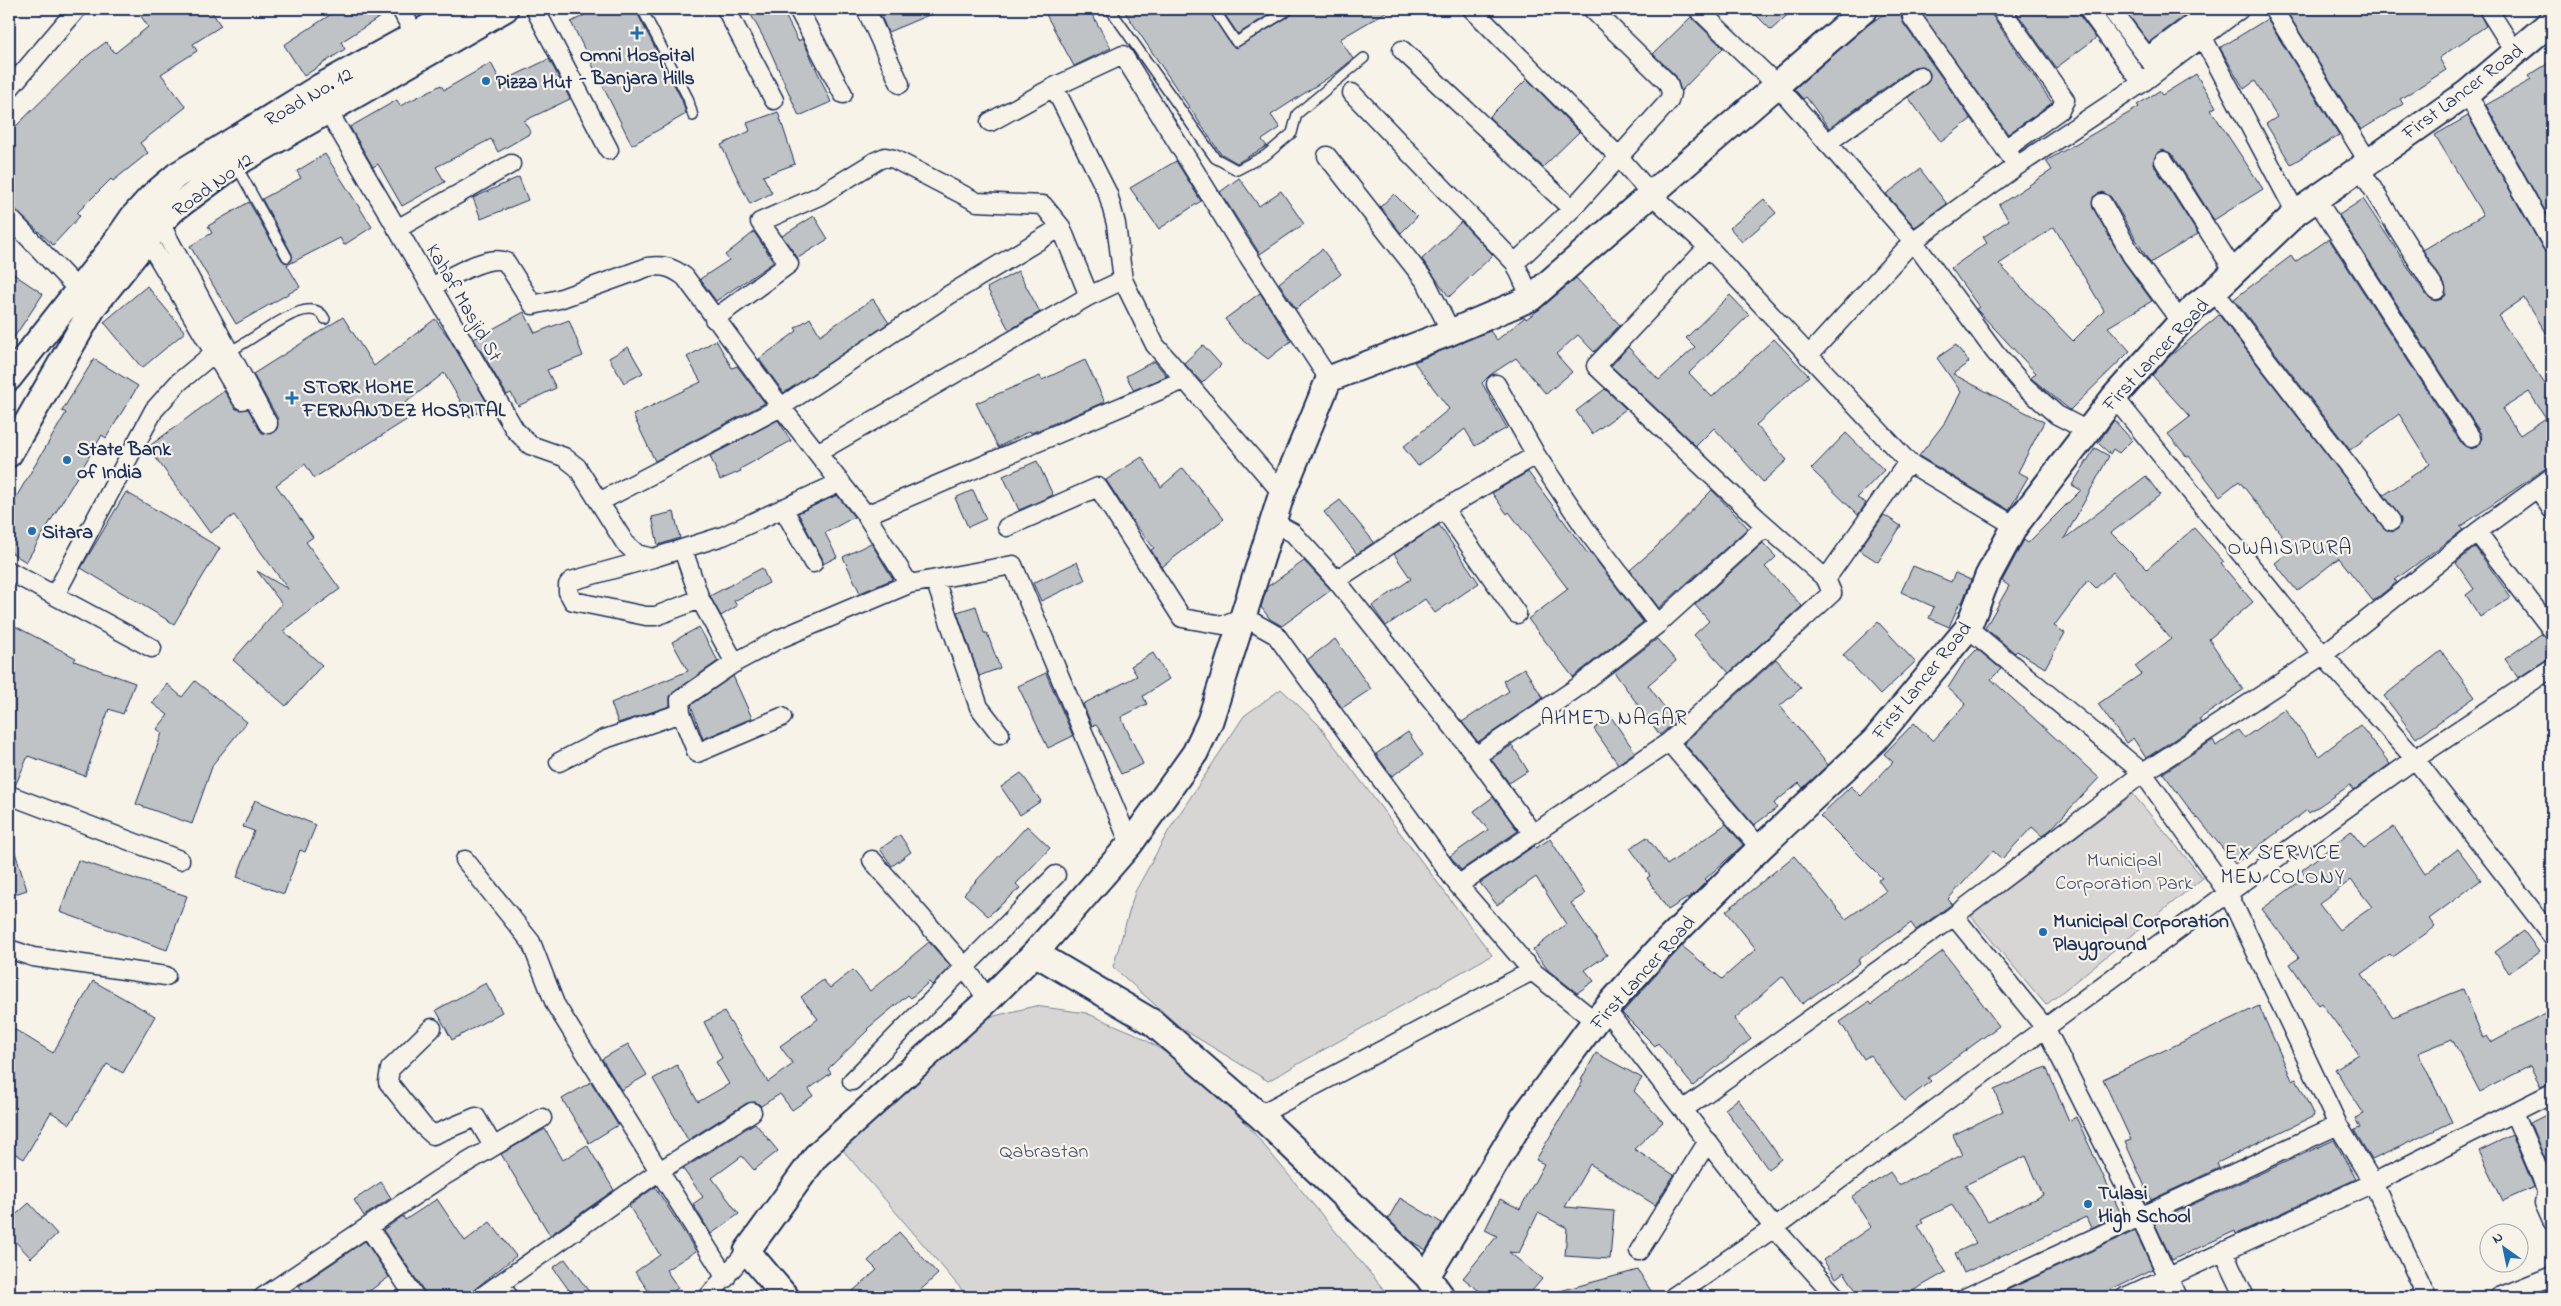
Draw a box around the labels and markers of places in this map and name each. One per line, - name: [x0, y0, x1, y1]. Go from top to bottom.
- marker: Omni Hospital - Banjara Hills: [630, 26, 644, 40]
- place label: Omni Hospital - Banjara Hills: [578, 42, 695, 94]
- place label: Pizza Hut: [496, 69, 573, 98]
- marker: Pizza Hut: [480, 75, 492, 87]
- place label: STORK HOME FERNANDEZ HOSPITAL: [302, 374, 506, 426]
- marker: STORK HOME FERNANDEZ HOSPITAL: [285, 391, 299, 405]
- place label: State Bank of India: [77, 436, 172, 488]
- marker: State Bank of India: [61, 454, 73, 466]
- place label: Sitara: [42, 519, 93, 548]
- marker: Sitara: [26, 525, 38, 537]
- place label: Municipal Corporation Playground: [2053, 908, 2229, 961]
- marker: Municipal Corporation Playground: [2037, 926, 2049, 938]
- place label: Tulasi High School: [2098, 1180, 2191, 1233]
- marker: Tulasi High School: [2082, 1198, 2094, 1210]

